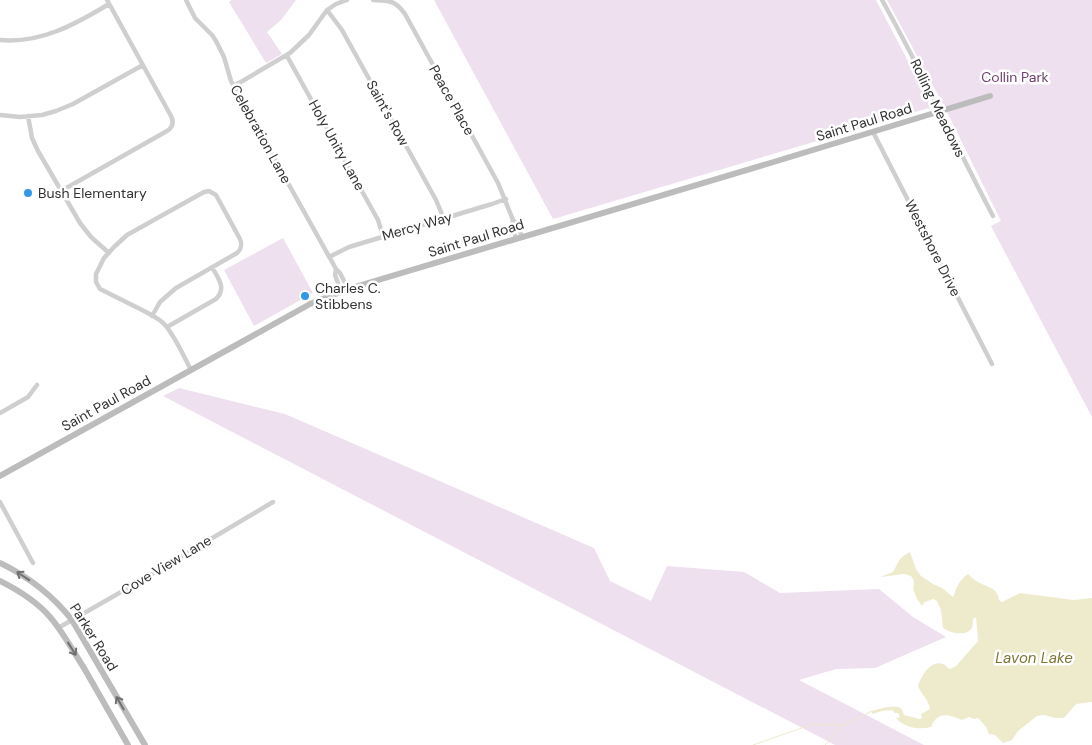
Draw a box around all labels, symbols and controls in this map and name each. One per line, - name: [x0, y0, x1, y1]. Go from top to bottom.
- street label: Rolling Meadows: [906, 56, 970, 160]
- street label: Peace Place: [425, 62, 479, 138]
- park label: Collin Park: [981, 68, 1049, 86]
- street label: Saint's Row: [363, 77, 414, 149]
- street label: Celebration Lane: [226, 81, 296, 187]
- street label: Holy Unity Lane: [305, 96, 369, 194]
- street label: Saint Paul Road: [814, 99, 914, 145]
- place label: Bush Elementary: [38, 184, 147, 202]
- marker: Bush Elementary: [22, 187, 34, 199]
- street label: Westshore Drive: [901, 197, 965, 299]
- street label: Mercy Way: [380, 207, 454, 245]
- street label: Saint Paul Road: [426, 215, 526, 261]
- place label: Charles C. Stibbens: [315, 279, 381, 313]
- marker: Charles C. Stibbens: [299, 290, 311, 302]
- street label: Saint Paul Road: [58, 371, 154, 435]
- street label: Cove View Lane: [117, 531, 215, 599]
- one-way arrow: [16, 571, 30, 581]
- street label: Parker Road: [66, 600, 122, 674]
- one-way arrow: [67, 642, 78, 656]
- water label: Lavon Lake: [995, 648, 1073, 668]
- one-way arrow: [115, 697, 125, 711]

